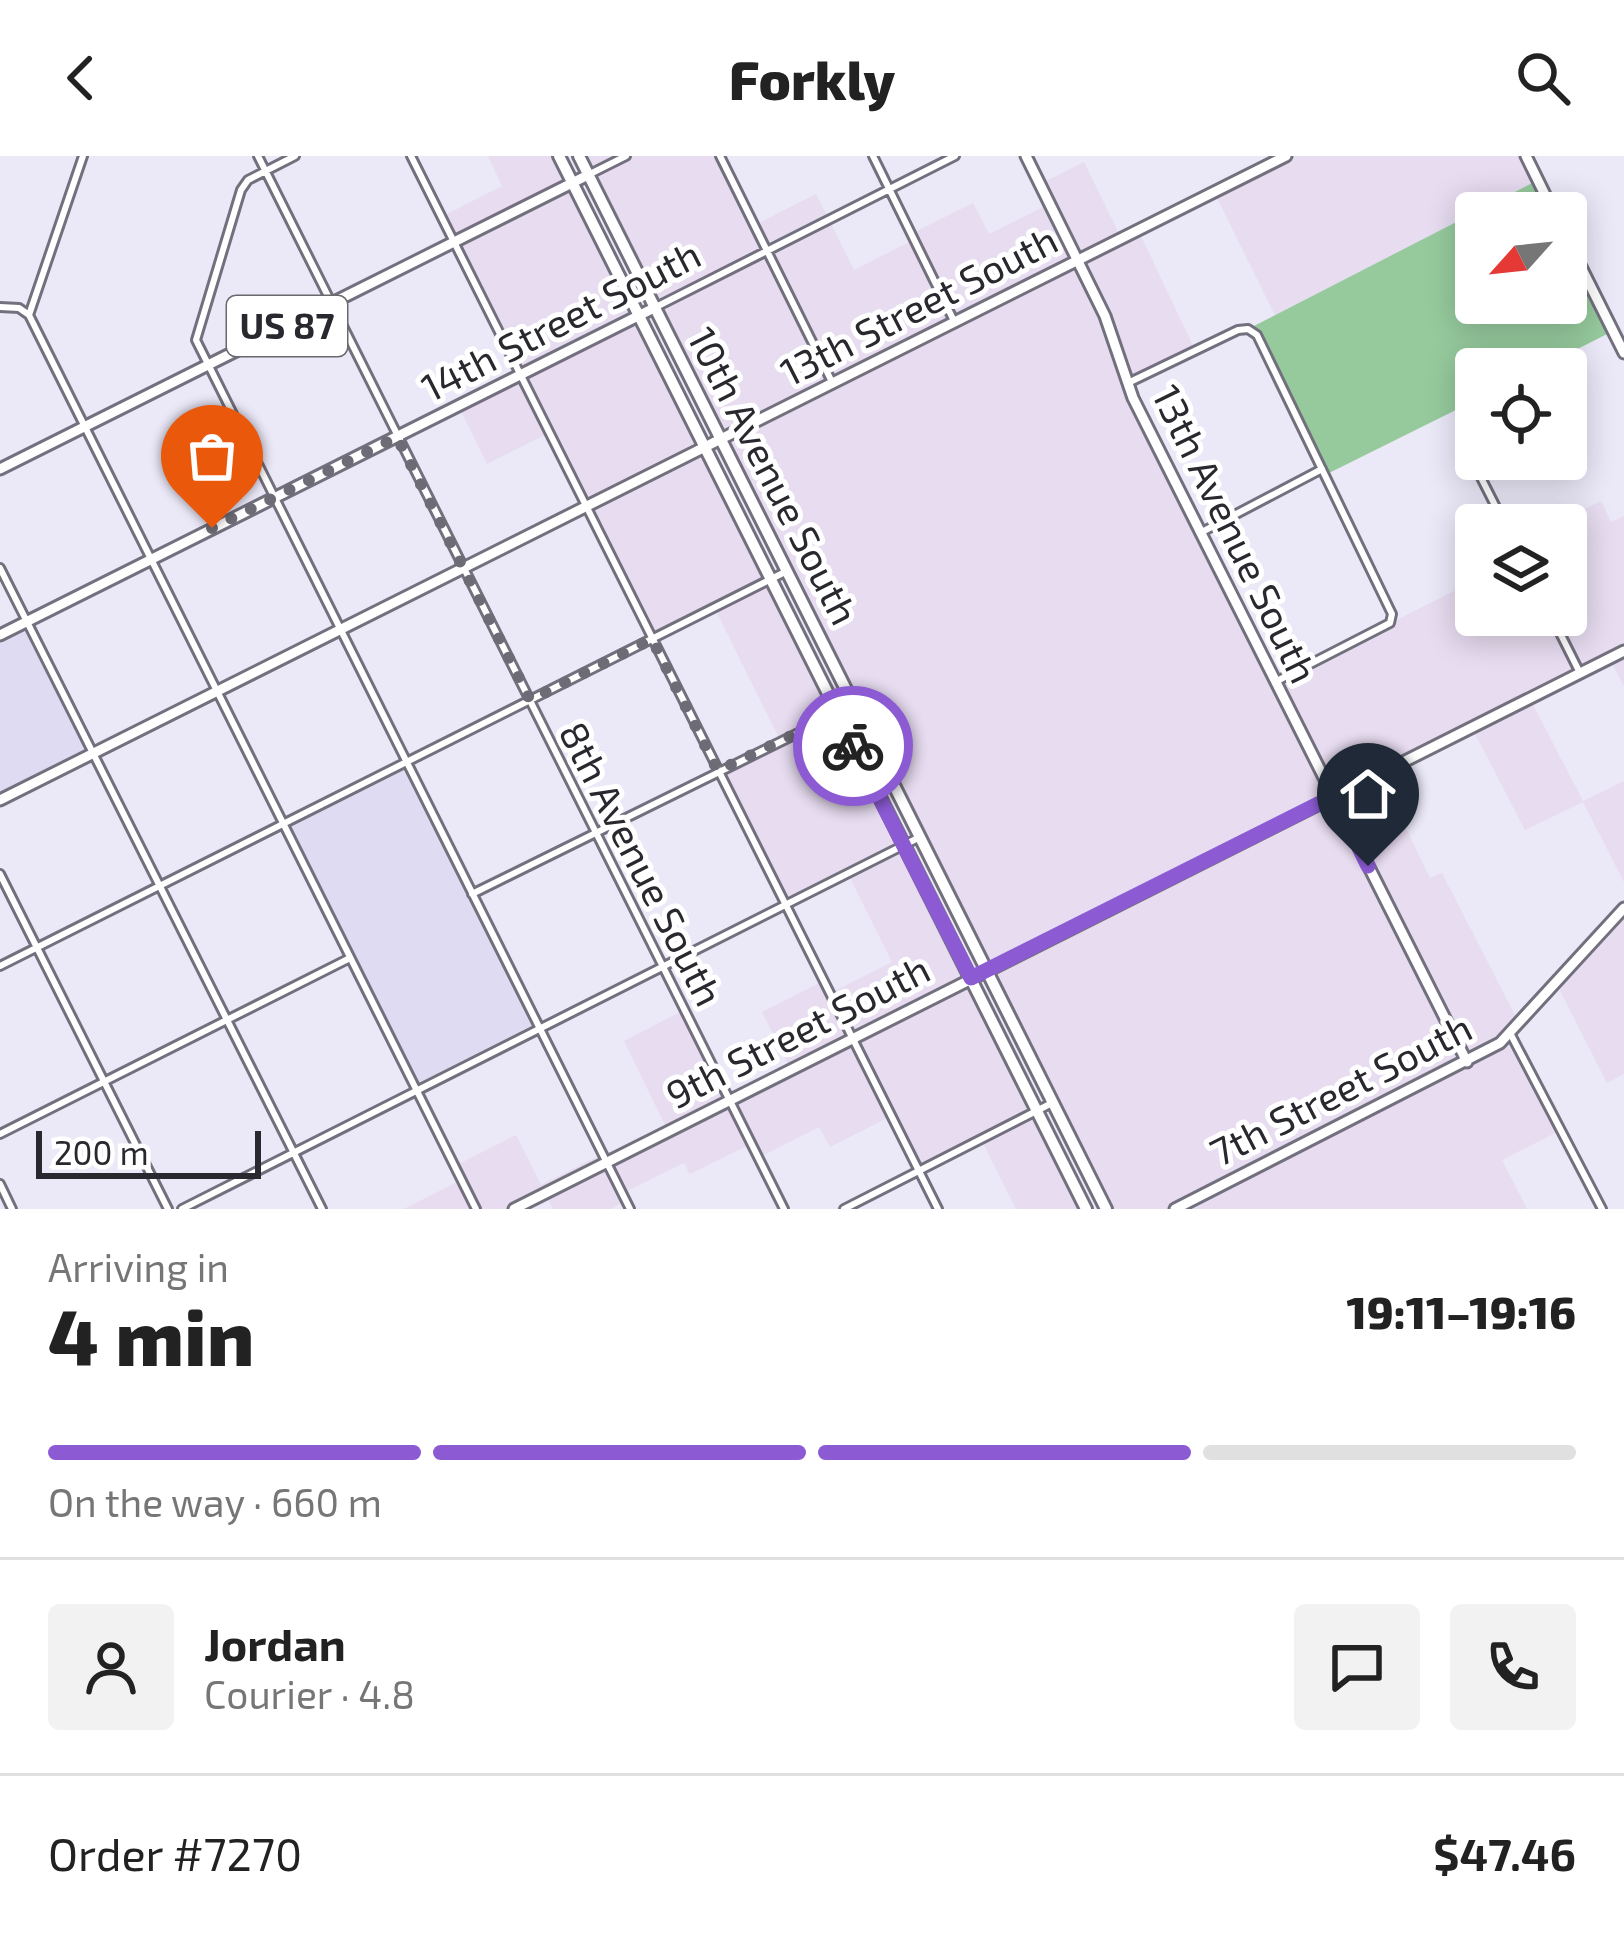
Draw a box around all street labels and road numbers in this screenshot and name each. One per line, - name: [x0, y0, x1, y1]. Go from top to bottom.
- street label: 13th Street South: [772, 215, 1065, 395]
- street label: 14th Street South: [413, 229, 708, 410]
- road number: US 87: [227, 296, 347, 356]
- street label: 10th Avenue South: [679, 319, 870, 632]
- street label: 13th Avenue South: [1144, 377, 1329, 690]
- street label: 8th Avenue South: [551, 714, 734, 1013]
- street label: 9th Street South: [658, 944, 937, 1117]
- street label: 7th Street South: [1202, 1003, 1479, 1175]

